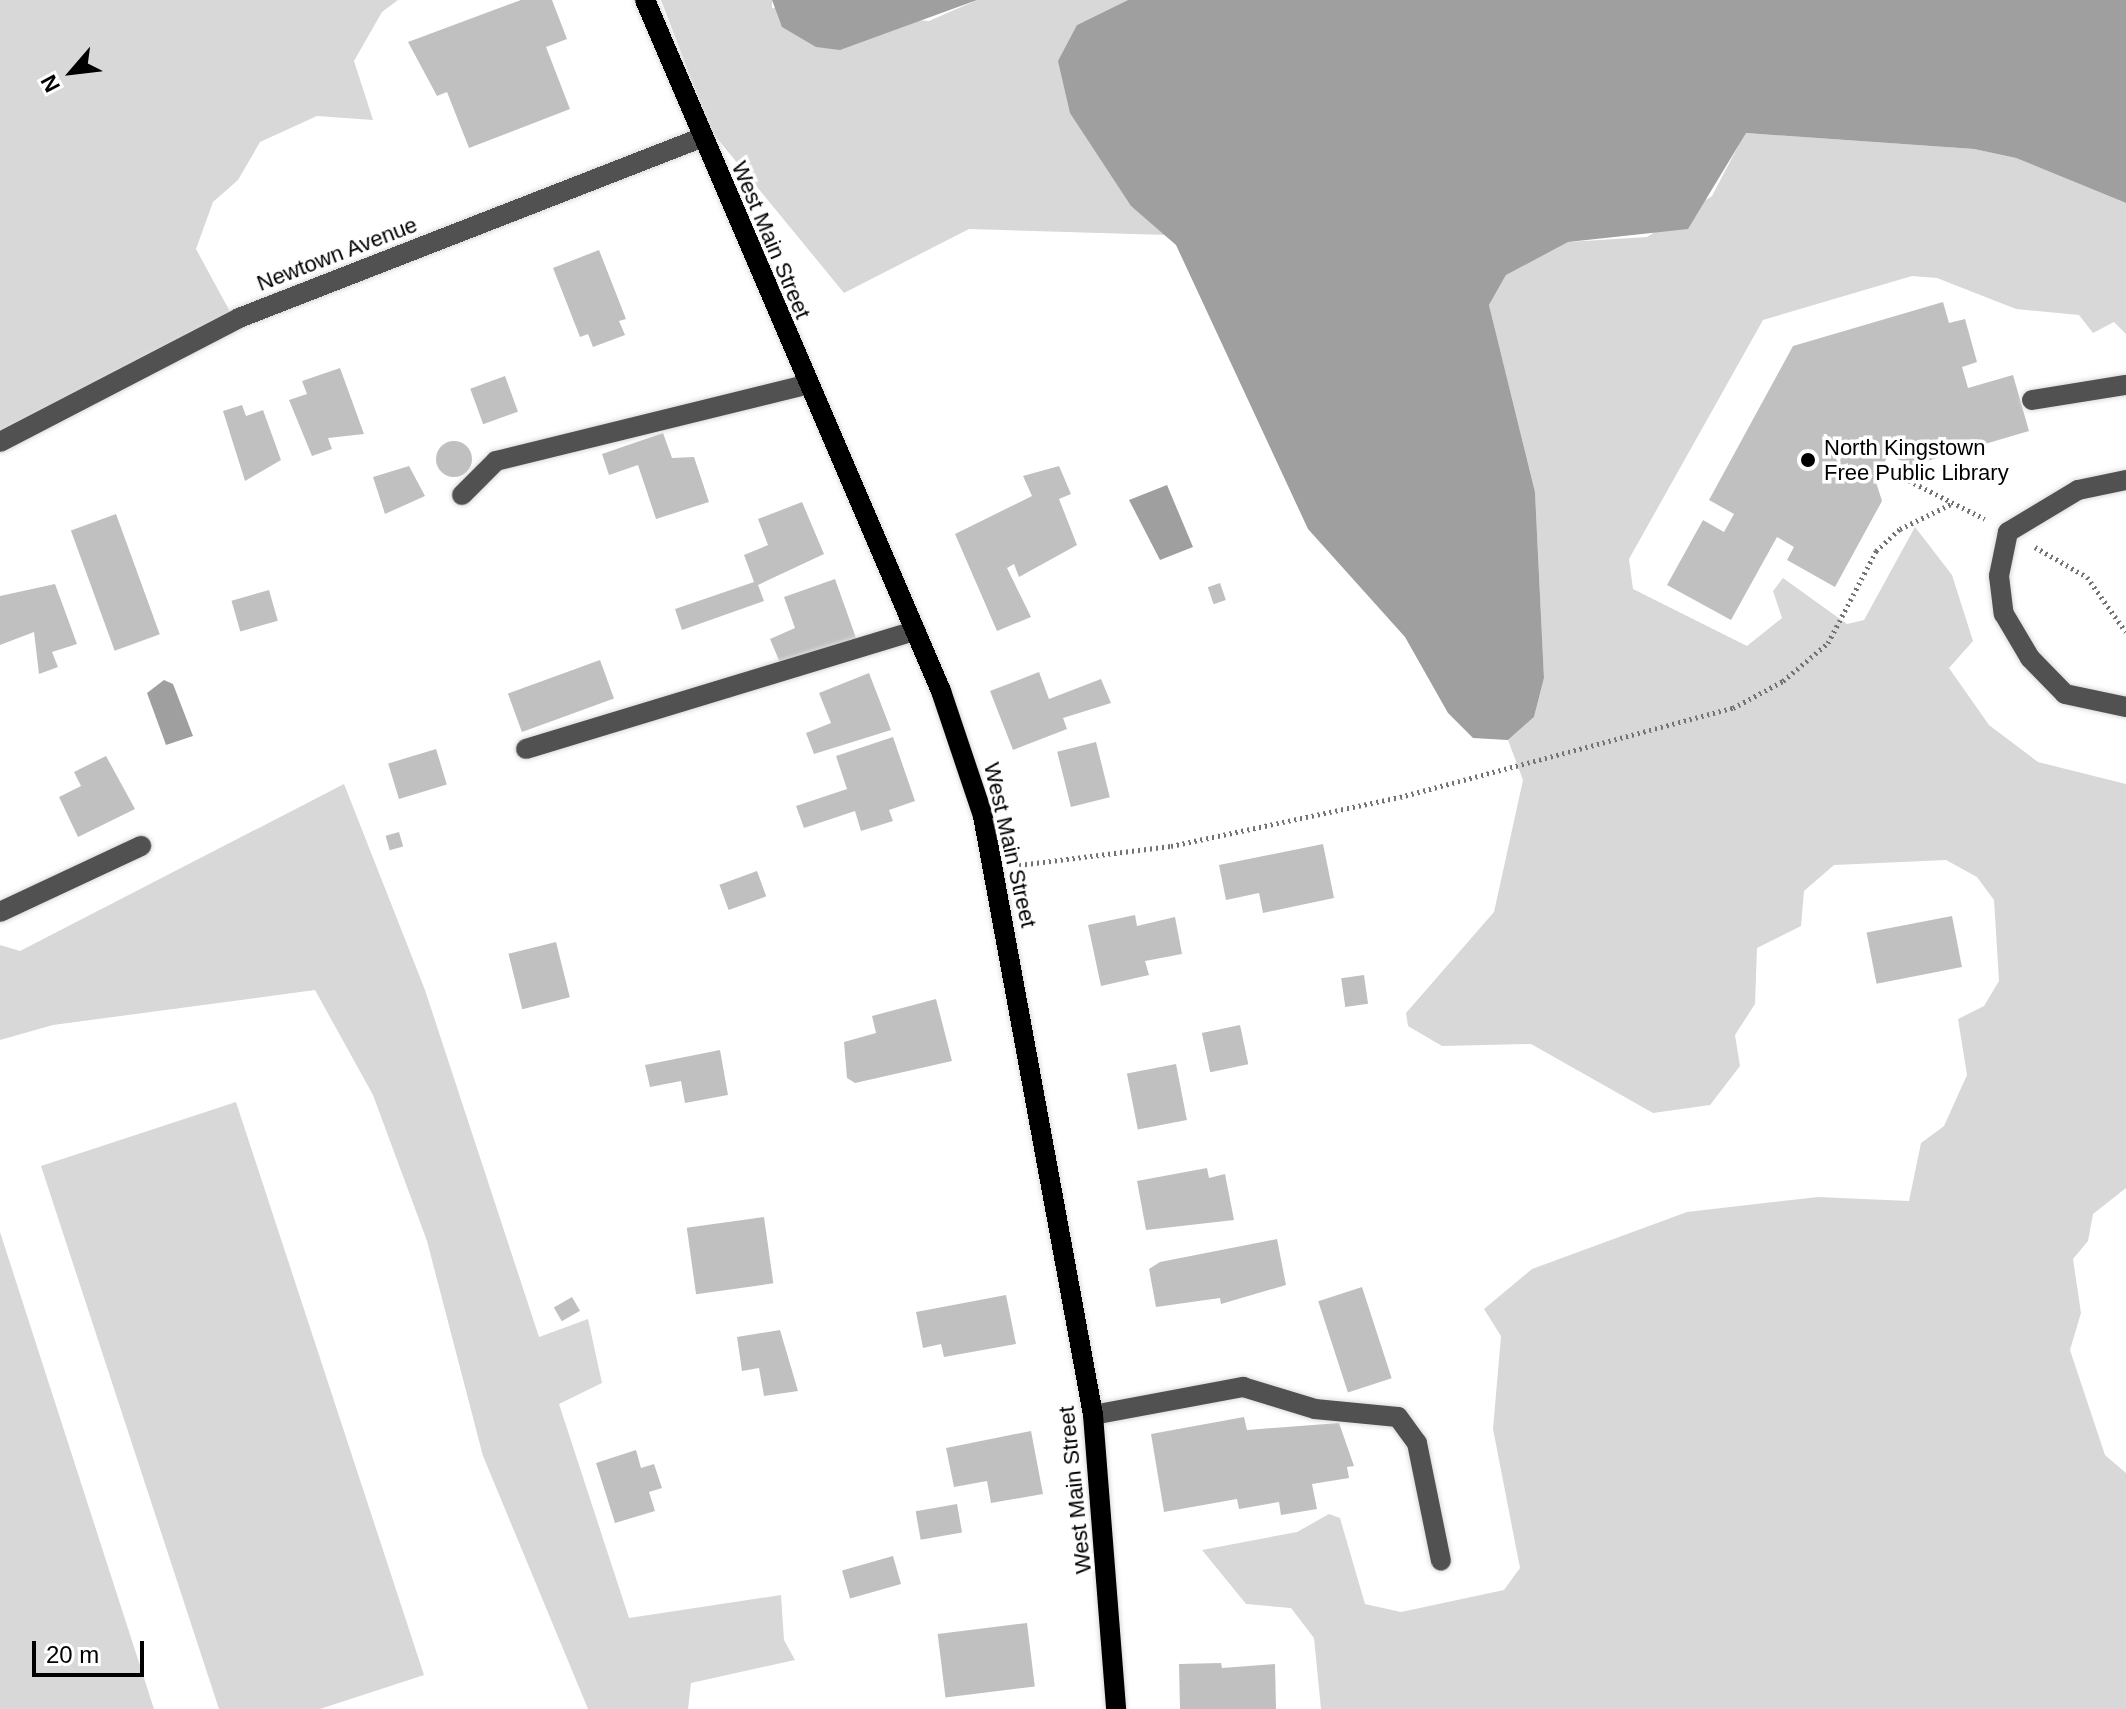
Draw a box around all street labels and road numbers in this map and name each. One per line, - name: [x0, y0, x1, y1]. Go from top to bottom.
- street label: West Main Street: [726, 157, 816, 323]
- street label: Newtown Avenue: [253, 211, 421, 297]
- street label: West Main Street: [978, 760, 1042, 930]
- street label: West Main Street: [1053, 1405, 1097, 1575]

